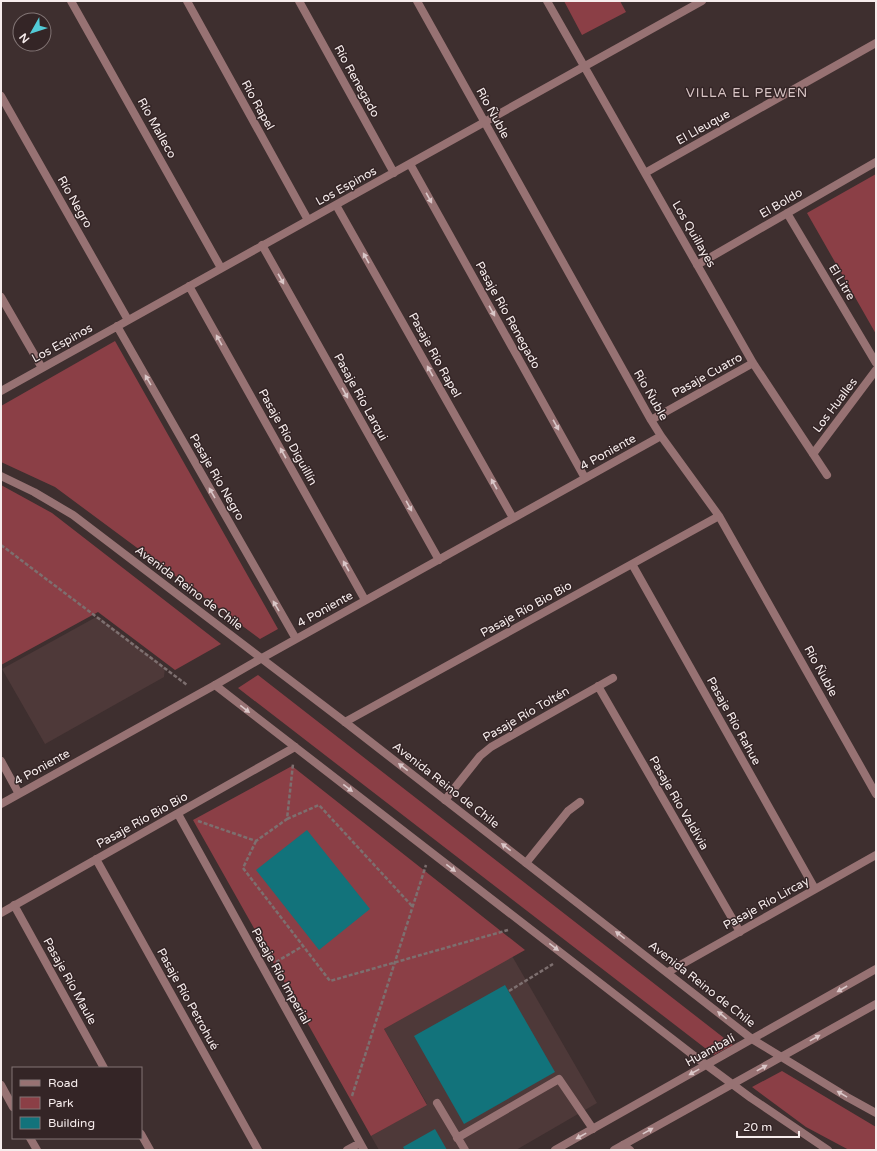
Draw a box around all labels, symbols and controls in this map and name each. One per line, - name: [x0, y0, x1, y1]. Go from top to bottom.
- north arrow: [12, 12, 52, 52]
- text: N: [17, 30, 32, 46]
- street label: Río Renegado: [331, 42, 383, 120]
- street label: Río Rapel: [239, 78, 277, 132]
- street label: Río Ñuble: [473, 85, 513, 141]
- district label: VILLA EL PEWEN: [686, 85, 808, 101]
- street label: Río Malleco: [135, 95, 179, 161]
- street label: El Lleuque: [674, 106, 733, 148]
- street label: Los Espinos: [313, 163, 379, 208]
- street label: Río Negro: [55, 174, 95, 230]
- street label: El Boldo: [757, 185, 805, 221]
- one-way arrow: [426, 192, 432, 204]
- street label: Los Quillayes: [669, 198, 719, 270]
- one-way arrow: [363, 252, 369, 264]
- street label: Pasaje Río Renegado: [473, 259, 543, 371]
- street label: El Litre: [826, 261, 858, 303]
- one-way arrow: [278, 273, 285, 285]
- one-way arrow: [489, 306, 496, 317]
- street label: Pasaje Río Rapel: [406, 310, 464, 400]
- street label: Los Espinos: [29, 320, 95, 365]
- one-way arrow: [216, 334, 223, 345]
- street label: Pasaje Cuatro: [669, 350, 745, 400]
- street label: Pasaje Río Larqui: [331, 351, 391, 443]
- one-way arrow: [426, 365, 433, 377]
- street label: Río Ñuble: [631, 367, 671, 423]
- one-way arrow: [144, 374, 151, 386]
- street label: Los Hualles: [810, 375, 860, 435]
- street label: Pasaje Río Diguillín: [256, 386, 320, 488]
- one-way arrow: [342, 387, 348, 399]
- one-way arrow: [552, 419, 559, 431]
- street label: Pasaje Río Negro: [187, 431, 247, 523]
- street label: 4 Poniente: [578, 431, 638, 473]
- one-way arrow: [279, 447, 286, 459]
- one-way arrow: [490, 478, 497, 490]
- one-way arrow: [208, 487, 215, 499]
- one-way arrow: [405, 500, 412, 512]
- street label: Avenida Reino de Chile: [132, 543, 246, 633]
- one-way arrow: [343, 561, 350, 572]
- street label: Pasaje Río Bio Bio: [478, 578, 574, 640]
- street label: 4 Poniente: [295, 588, 355, 630]
- one-way arrow: [273, 600, 280, 611]
- street label: Río Ñuble: [801, 643, 841, 699]
- street label: Pasaje Río Rahue: [704, 675, 764, 768]
- street label: Pasaje Río Toltén: [480, 684, 572, 744]
- one-way arrow: [240, 704, 251, 713]
- street label: Avenida Reino de Chile: [390, 739, 502, 831]
- street label: 4 Poniente: [12, 746, 72, 788]
- street label: Pasaje Río Valdivia: [646, 754, 712, 852]
- one-way arrow: [398, 763, 408, 771]
- one-way arrow: [343, 784, 354, 792]
- street label: Pasaje Río Bio Bio: [94, 789, 190, 851]
- one-way arrow: [500, 842, 511, 851]
- one-way arrow: [446, 863, 457, 872]
- street label: Pasaje Río Lircay: [721, 873, 812, 932]
- street label: Pasaje Río Imperial: [249, 925, 313, 1027]
- one-way arrow: [614, 931, 625, 939]
- street label: Pasaje Río Maule: [40, 935, 100, 1027]
- street label: Avenida Reino de Chile: [646, 938, 758, 1030]
- one-way arrow: [548, 943, 559, 951]
- street label: Pasaje Río Petrohué: [154, 946, 222, 1053]
- one-way arrow: [836, 985, 848, 992]
- one-way arrow: [716, 1011, 727, 1019]
- street label: Huambalí: [683, 1031, 737, 1069]
- one-way arrow: [810, 1035, 821, 1042]
- one-way arrow: [756, 1065, 767, 1071]
- legend: [12, 1067, 142, 1139]
- one-way arrow: [688, 1069, 700, 1076]
- text: Road: [48, 1076, 78, 1090]
- one-way arrow: [837, 1090, 847, 1098]
- text: Park: [48, 1096, 74, 1110]
- scale bar: [737, 1113, 799, 1139]
- text: Building: [48, 1116, 95, 1130]
- text: 20 m: [743, 1120, 772, 1134]
- one-way arrow: [642, 1128, 654, 1134]
- one-way arrow: [575, 1132, 586, 1139]

